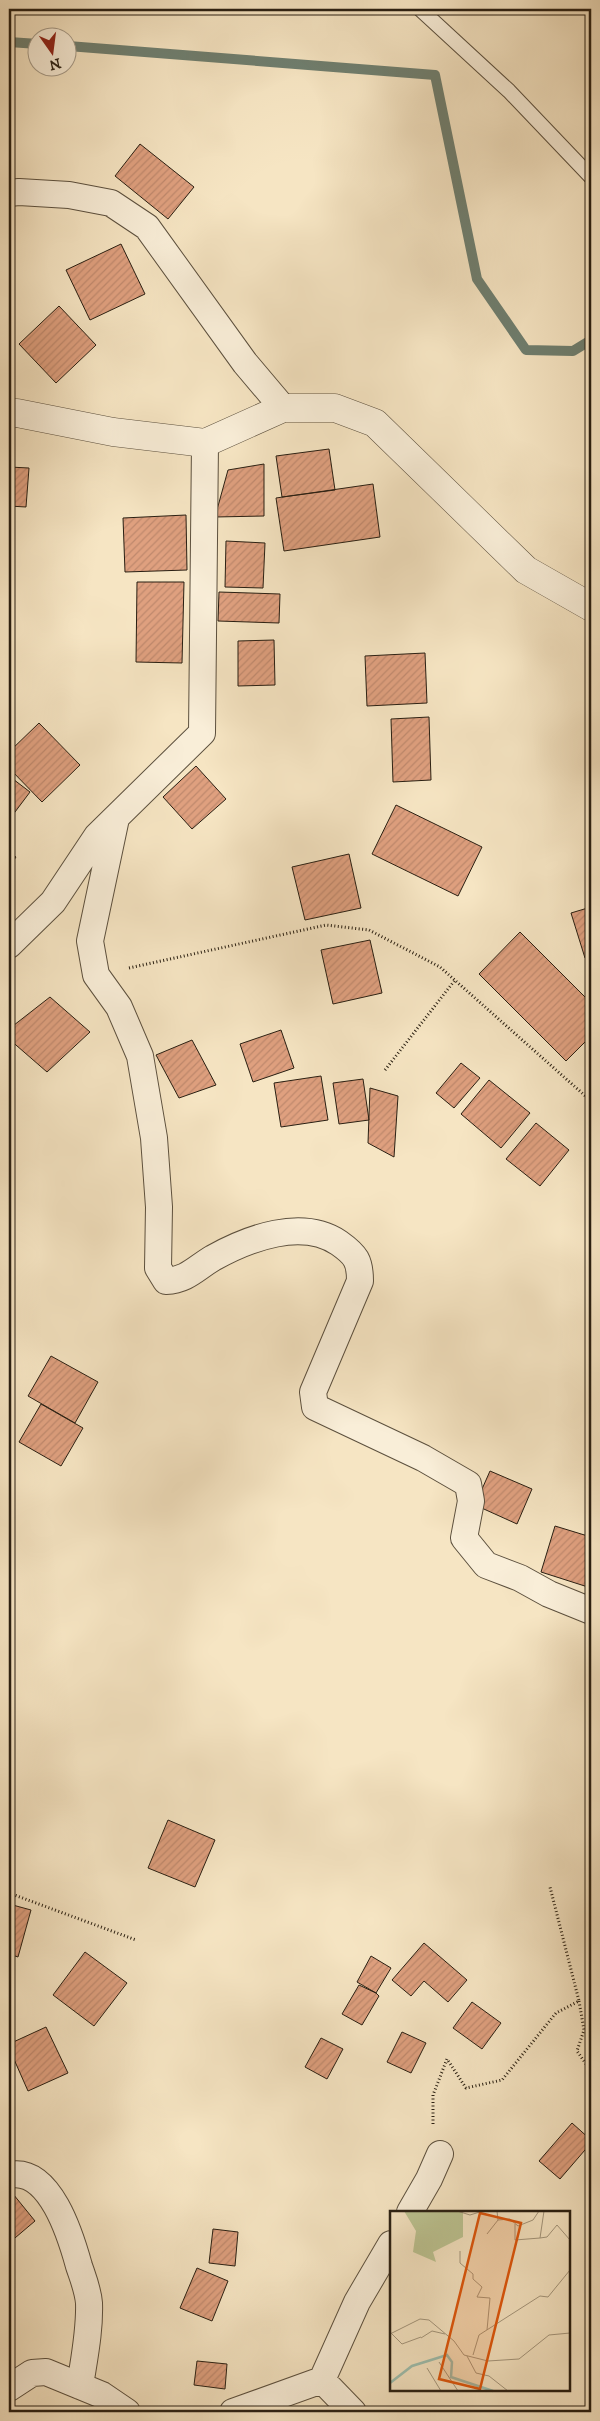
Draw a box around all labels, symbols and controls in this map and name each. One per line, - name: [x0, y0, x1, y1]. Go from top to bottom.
- north arrow: [28, 28, 78, 78]
- text: N: [47, 54, 63, 74]
- inset map: [390, 2211, 570, 2391]

